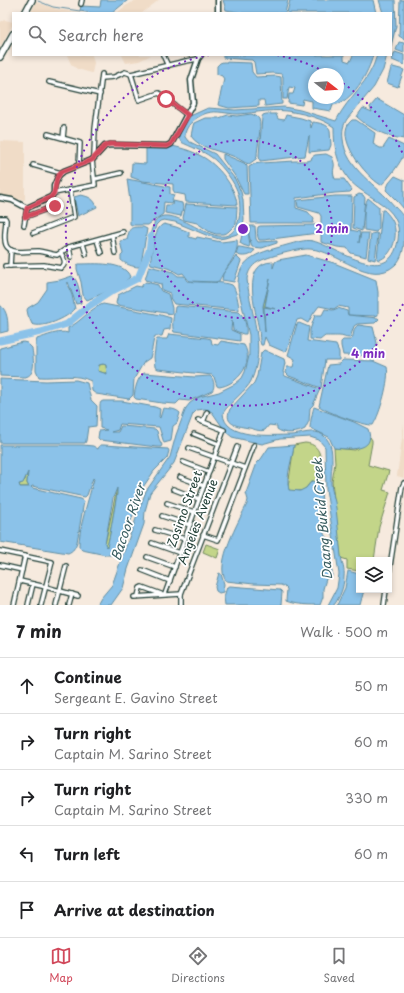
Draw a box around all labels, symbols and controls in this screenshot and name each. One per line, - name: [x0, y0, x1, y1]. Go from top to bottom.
- search box: [12, 12, 392, 56]
- icon: search: [26, 23, 48, 45]
- text: Search here: [58, 23, 144, 46]
- north arrow: [308, 68, 344, 104]
- route start: [157, 90, 175, 108]
- route end: [46, 197, 64, 215]
- text: 2 min: [315, 219, 349, 237]
- centre of rings: [236, 222, 250, 236]
- text: 4 min: [351, 344, 385, 362]
- water label: Daang Bukid Creek: [307, 456, 336, 581]
- street label: Zosimo Street: [162, 468, 206, 549]
- street label: Angeles Avenue: [172, 476, 222, 567]
- water label: Bacoor River: [105, 479, 150, 563]
- map controls: [356, 557, 392, 593]
- button: layers: [356, 557, 392, 593]
- text: 7 min: [16, 618, 62, 644]
- text: Walk · 500 m: [300, 622, 388, 641]
- text: Continue: [54, 665, 122, 688]
- icon: ahead: [16, 675, 38, 697]
- text: 50 m: [354, 676, 388, 695]
- text: Sergeant E. Gavino Street: [54, 688, 218, 707]
- text: Turn right: [54, 721, 131, 744]
- icon: right: [16, 731, 38, 753]
- text: 60 m: [354, 732, 388, 751]
- text: Captain M. Sarino Street: [54, 744, 212, 763]
- text: Turn right: [54, 777, 131, 800]
- icon: right: [16, 787, 38, 809]
- text: 330 m: [345, 788, 388, 807]
- text: Captain M. Sarino Street: [54, 800, 212, 819]
- text: Turn left: [54, 842, 120, 865]
- icon: left: [16, 843, 38, 865]
- text: 60 m: [354, 844, 388, 863]
- text: Arrive at destination: [54, 898, 215, 921]
- icon: arrive: [16, 899, 38, 921]
- tab: Map: [49, 945, 73, 986]
- tab: Directions: [171, 945, 225, 986]
- tab: Saved: [323, 945, 355, 986]

